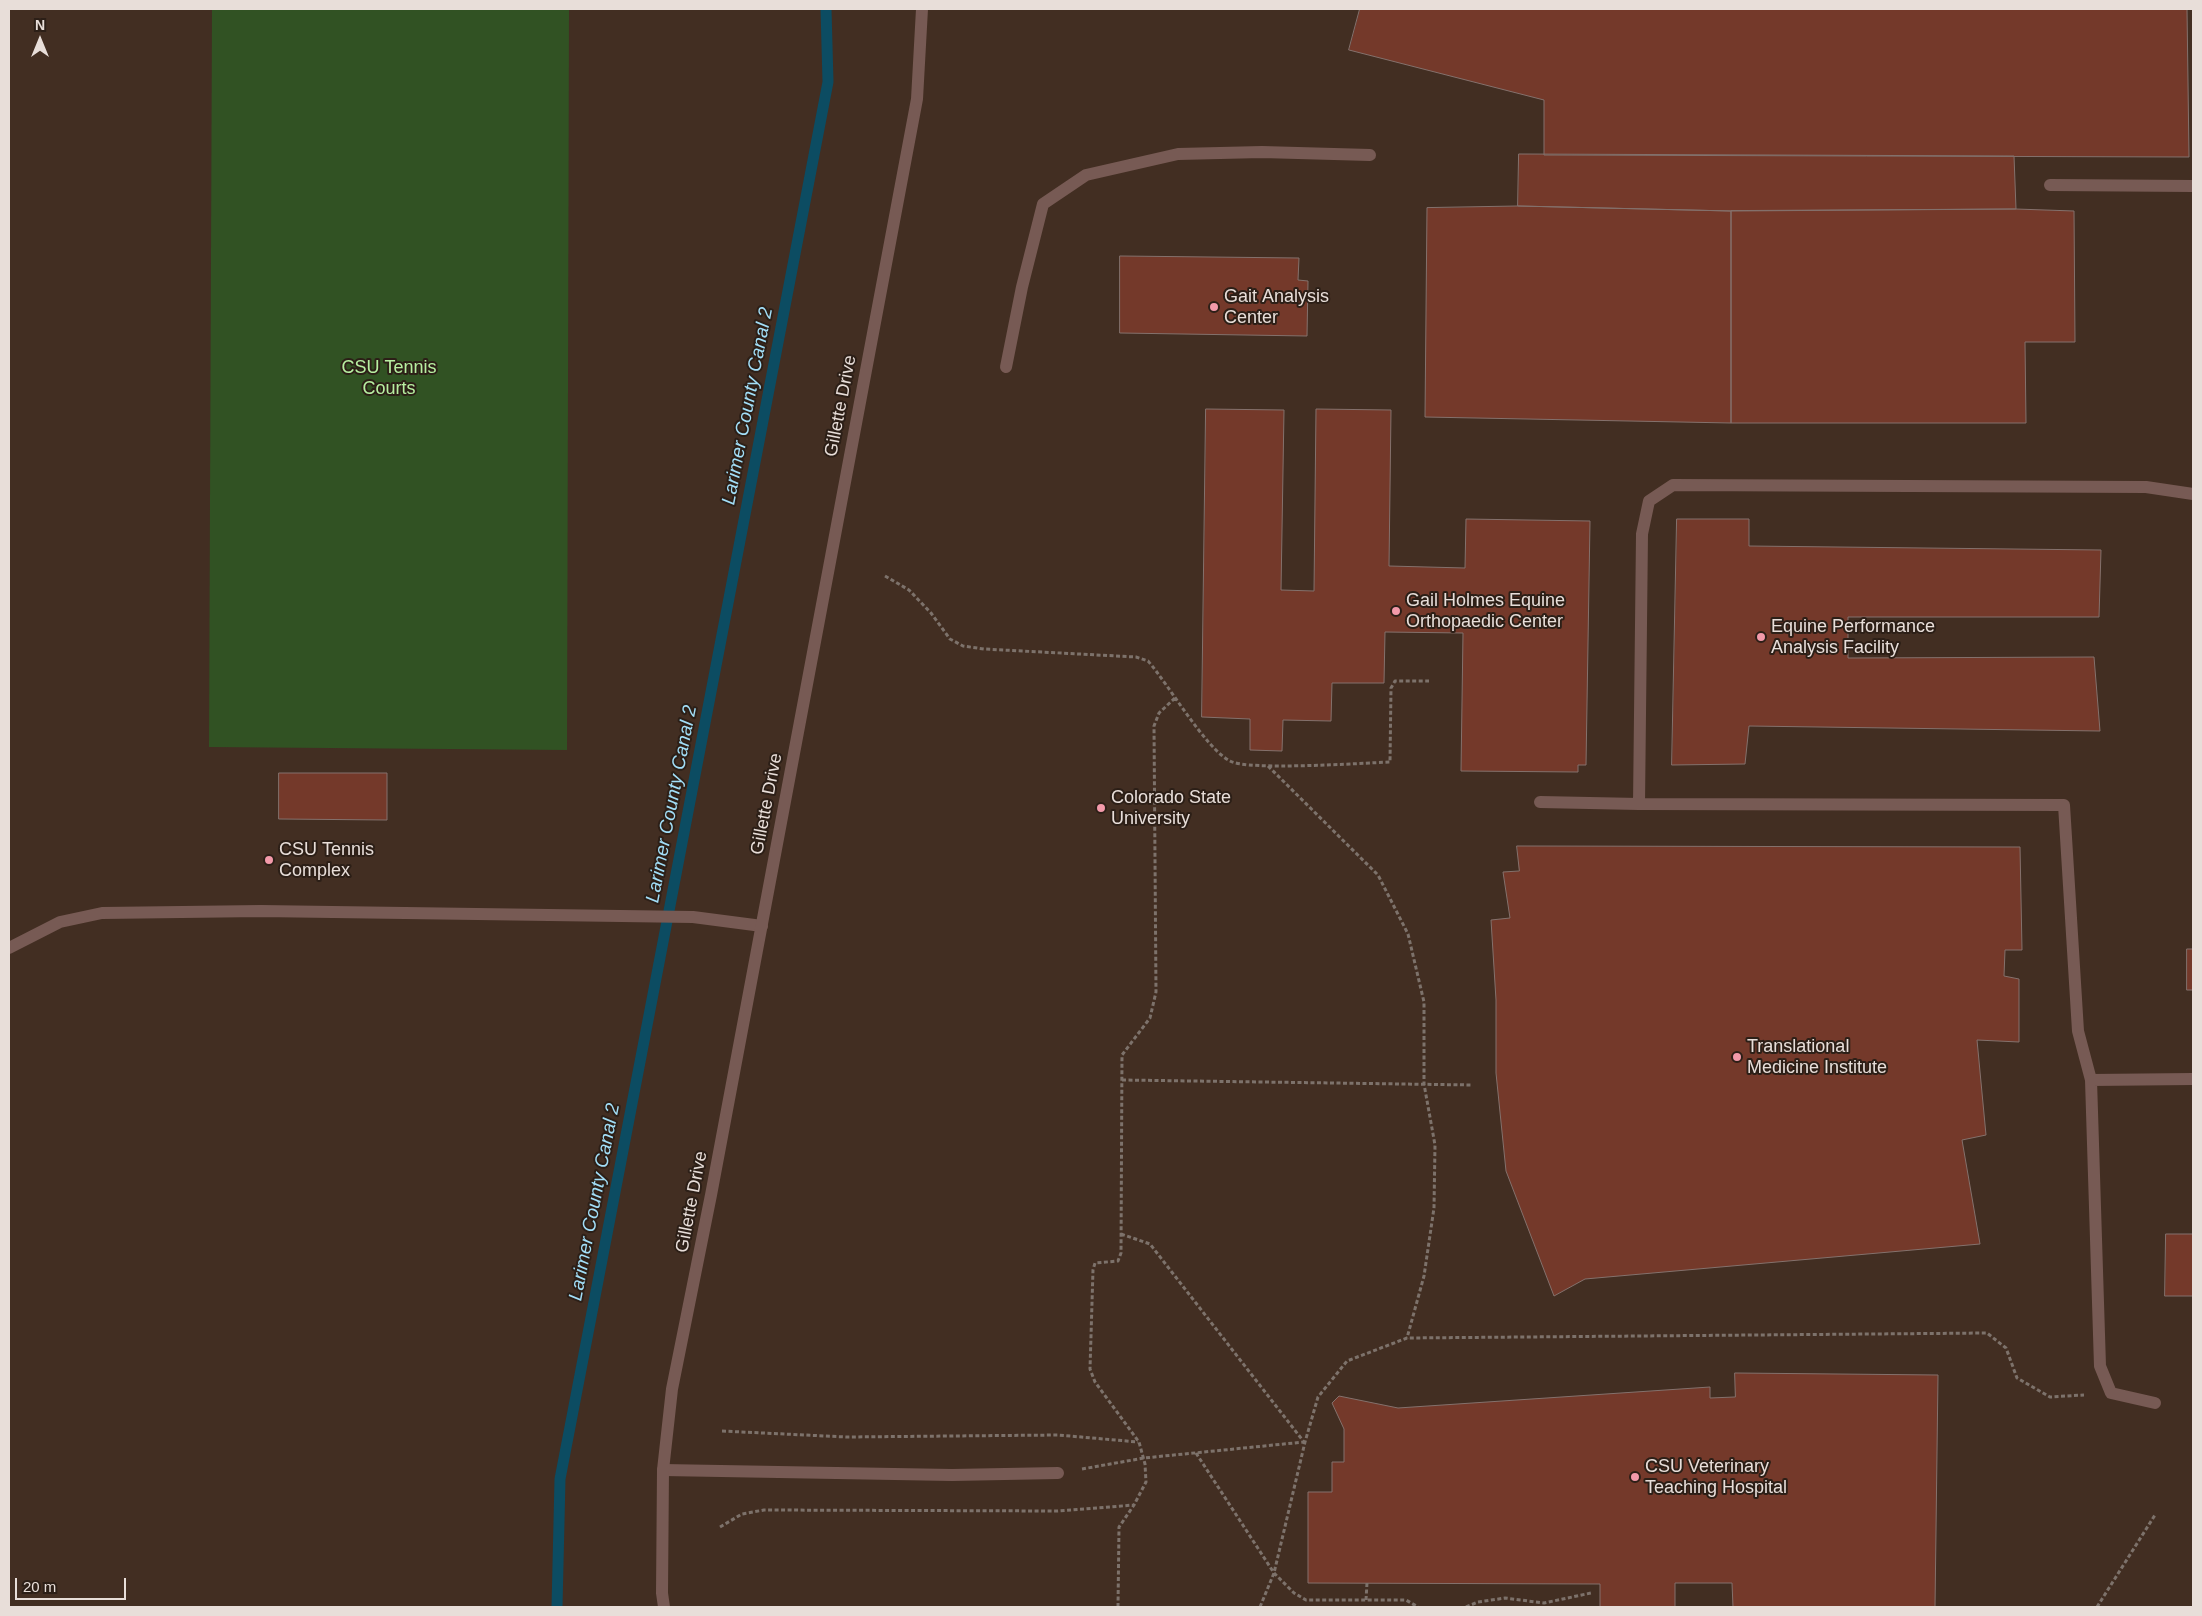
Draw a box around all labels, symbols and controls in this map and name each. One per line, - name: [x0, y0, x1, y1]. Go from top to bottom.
- north arrow: [15, 15, 65, 65]
- text: N: [35, 17, 45, 33]
- place label: Gait Analysis Center: [1224, 286, 1329, 328]
- marker: Gait Analysis Center: [1208, 301, 1220, 313]
- water label: Larimer County Canal 2: [718, 305, 778, 507]
- street label: Gillette Drive: [821, 353, 861, 459]
- park label: CSU Tennis Courts: [341, 357, 437, 399]
- place label: Gail Holmes Equine Orthopaedic Center: [1406, 590, 1565, 632]
- marker: Gail Holmes Equine Orthopaedic Center: [1390, 605, 1402, 617]
- place label: Equine Performance Analysis Facility: [1771, 616, 1935, 659]
- marker: Equine Performance Analysis Facility: [1755, 631, 1767, 643]
- water label: Larimer County Canal 2: [642, 703, 702, 905]
- street label: Gillette Drive: [747, 751, 787, 857]
- place label: Colorado State University: [1111, 787, 1231, 830]
- marker: Colorado State University: [1095, 802, 1107, 814]
- place label: CSU Tennis Complex: [279, 839, 374, 882]
- marker: CSU Tennis Complex: [263, 854, 275, 866]
- place label: Translational Medicine Institute: [1747, 1036, 1887, 1078]
- marker: Translational Medicine Institute: [1731, 1051, 1743, 1063]
- water label: Larimer County Canal 2: [565, 1101, 625, 1303]
- street label: Gillette Drive: [672, 1149, 712, 1255]
- place label: CSU Veterinary Teaching Hospital: [1645, 1456, 1787, 1498]
- marker: CSU Veterinary Teaching Hospital: [1629, 1471, 1641, 1483]
- scale bar: [18, 1568, 129, 1600]
- text: 20 m: [23, 1578, 56, 1595]

